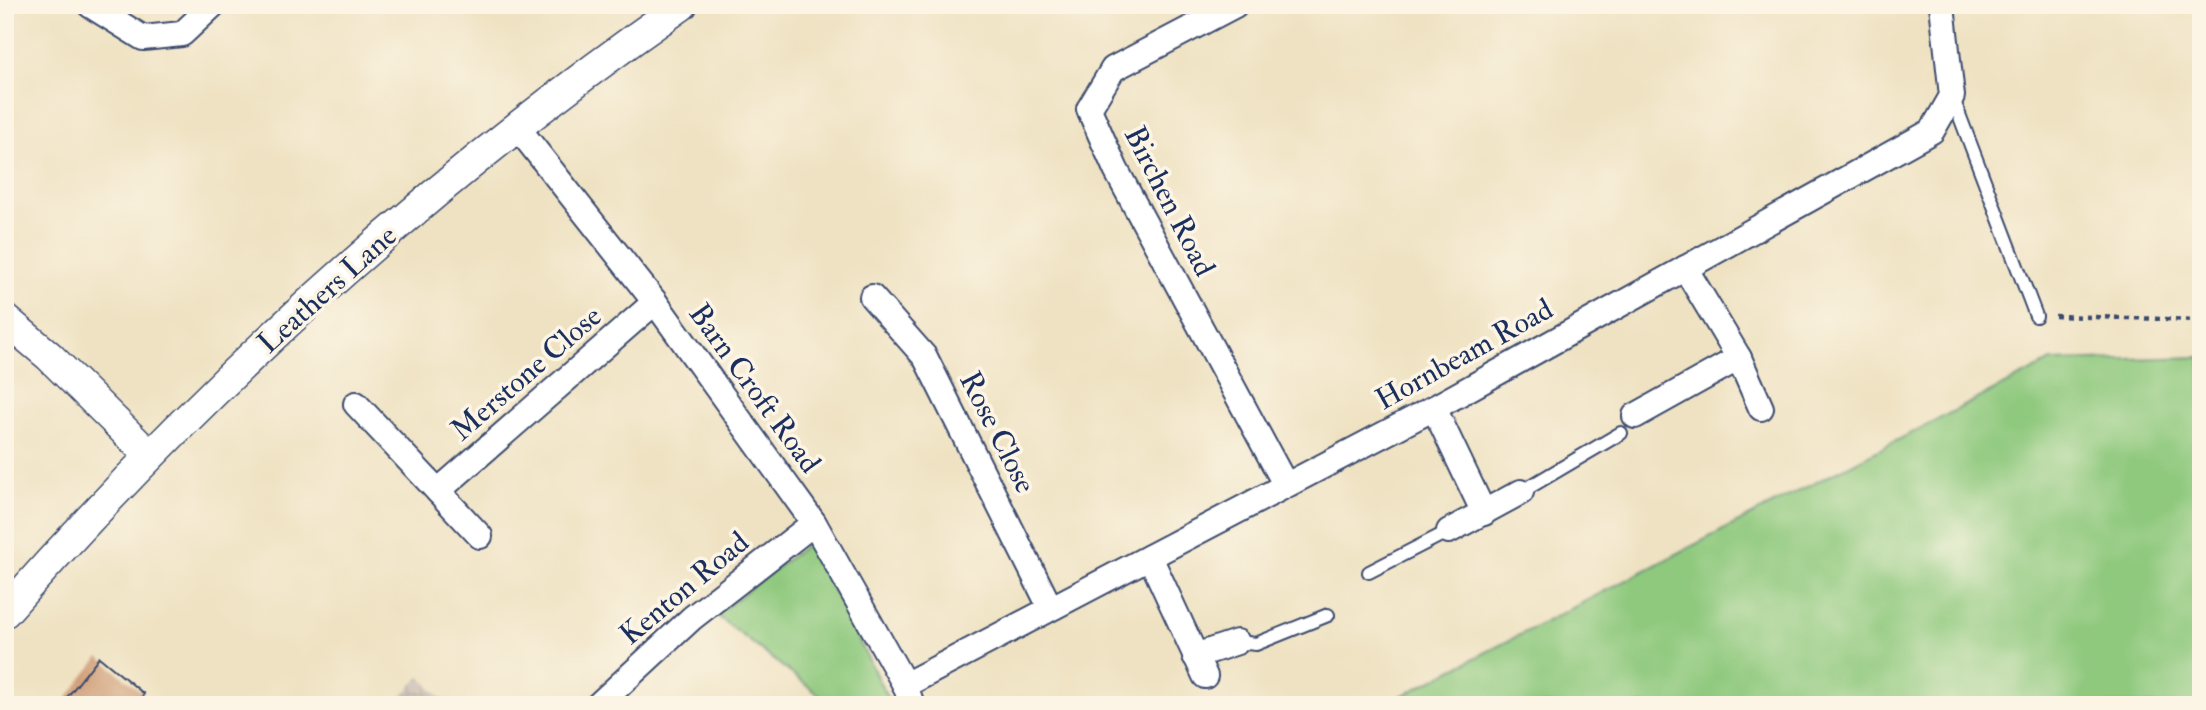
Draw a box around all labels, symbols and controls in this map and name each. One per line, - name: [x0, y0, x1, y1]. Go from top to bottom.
- street label: Birchen Road: [1116, 120, 1223, 283]
- street label: Leathers Lane: [250, 217, 405, 361]
- street label: Hornbeam Road: [1369, 290, 1560, 418]
- street label: Barn Croft Road: [681, 296, 829, 481]
- street label: Merstone Close: [443, 298, 609, 449]
- street label: Rose Close: [951, 365, 1044, 499]
- street label: Kenton Road: [612, 524, 757, 653]

